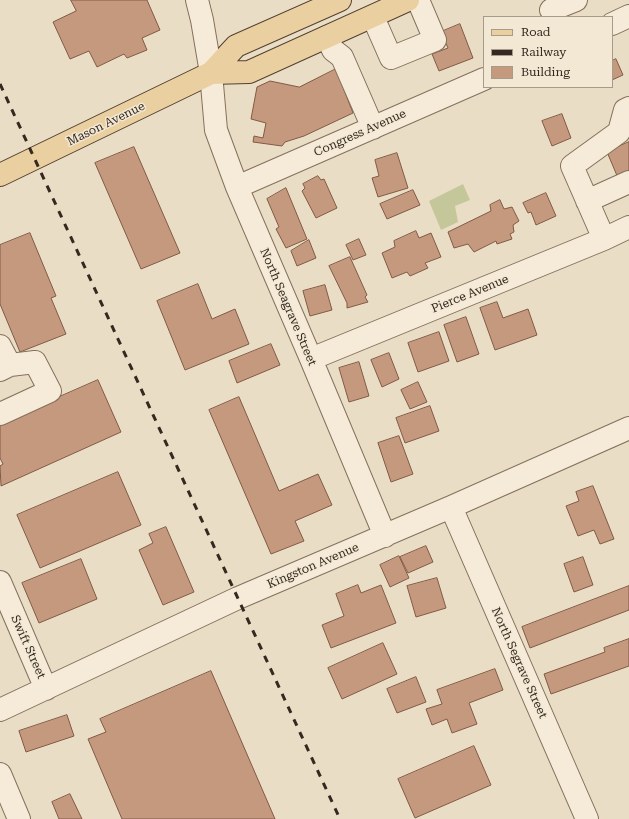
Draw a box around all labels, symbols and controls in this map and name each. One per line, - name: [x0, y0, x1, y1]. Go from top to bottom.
- legend: [483, 16, 613, 88]
- text: Road: [521, 25, 550, 39]
- text: Railway: [521, 45, 566, 59]
- text: Building: [521, 65, 570, 79]
- street label: Mason Avenue: [65, 99, 147, 149]
- street label: Congress Avenue: [312, 106, 408, 160]
- street label: North Seagrave Street: [257, 246, 319, 368]
- street label: Pierce Avenue: [429, 272, 511, 316]
- street label: Kingston Avenue: [265, 540, 361, 592]
- street label: North Segrave Street: [488, 605, 550, 721]
- street label: Swift Street: [8, 613, 48, 681]

